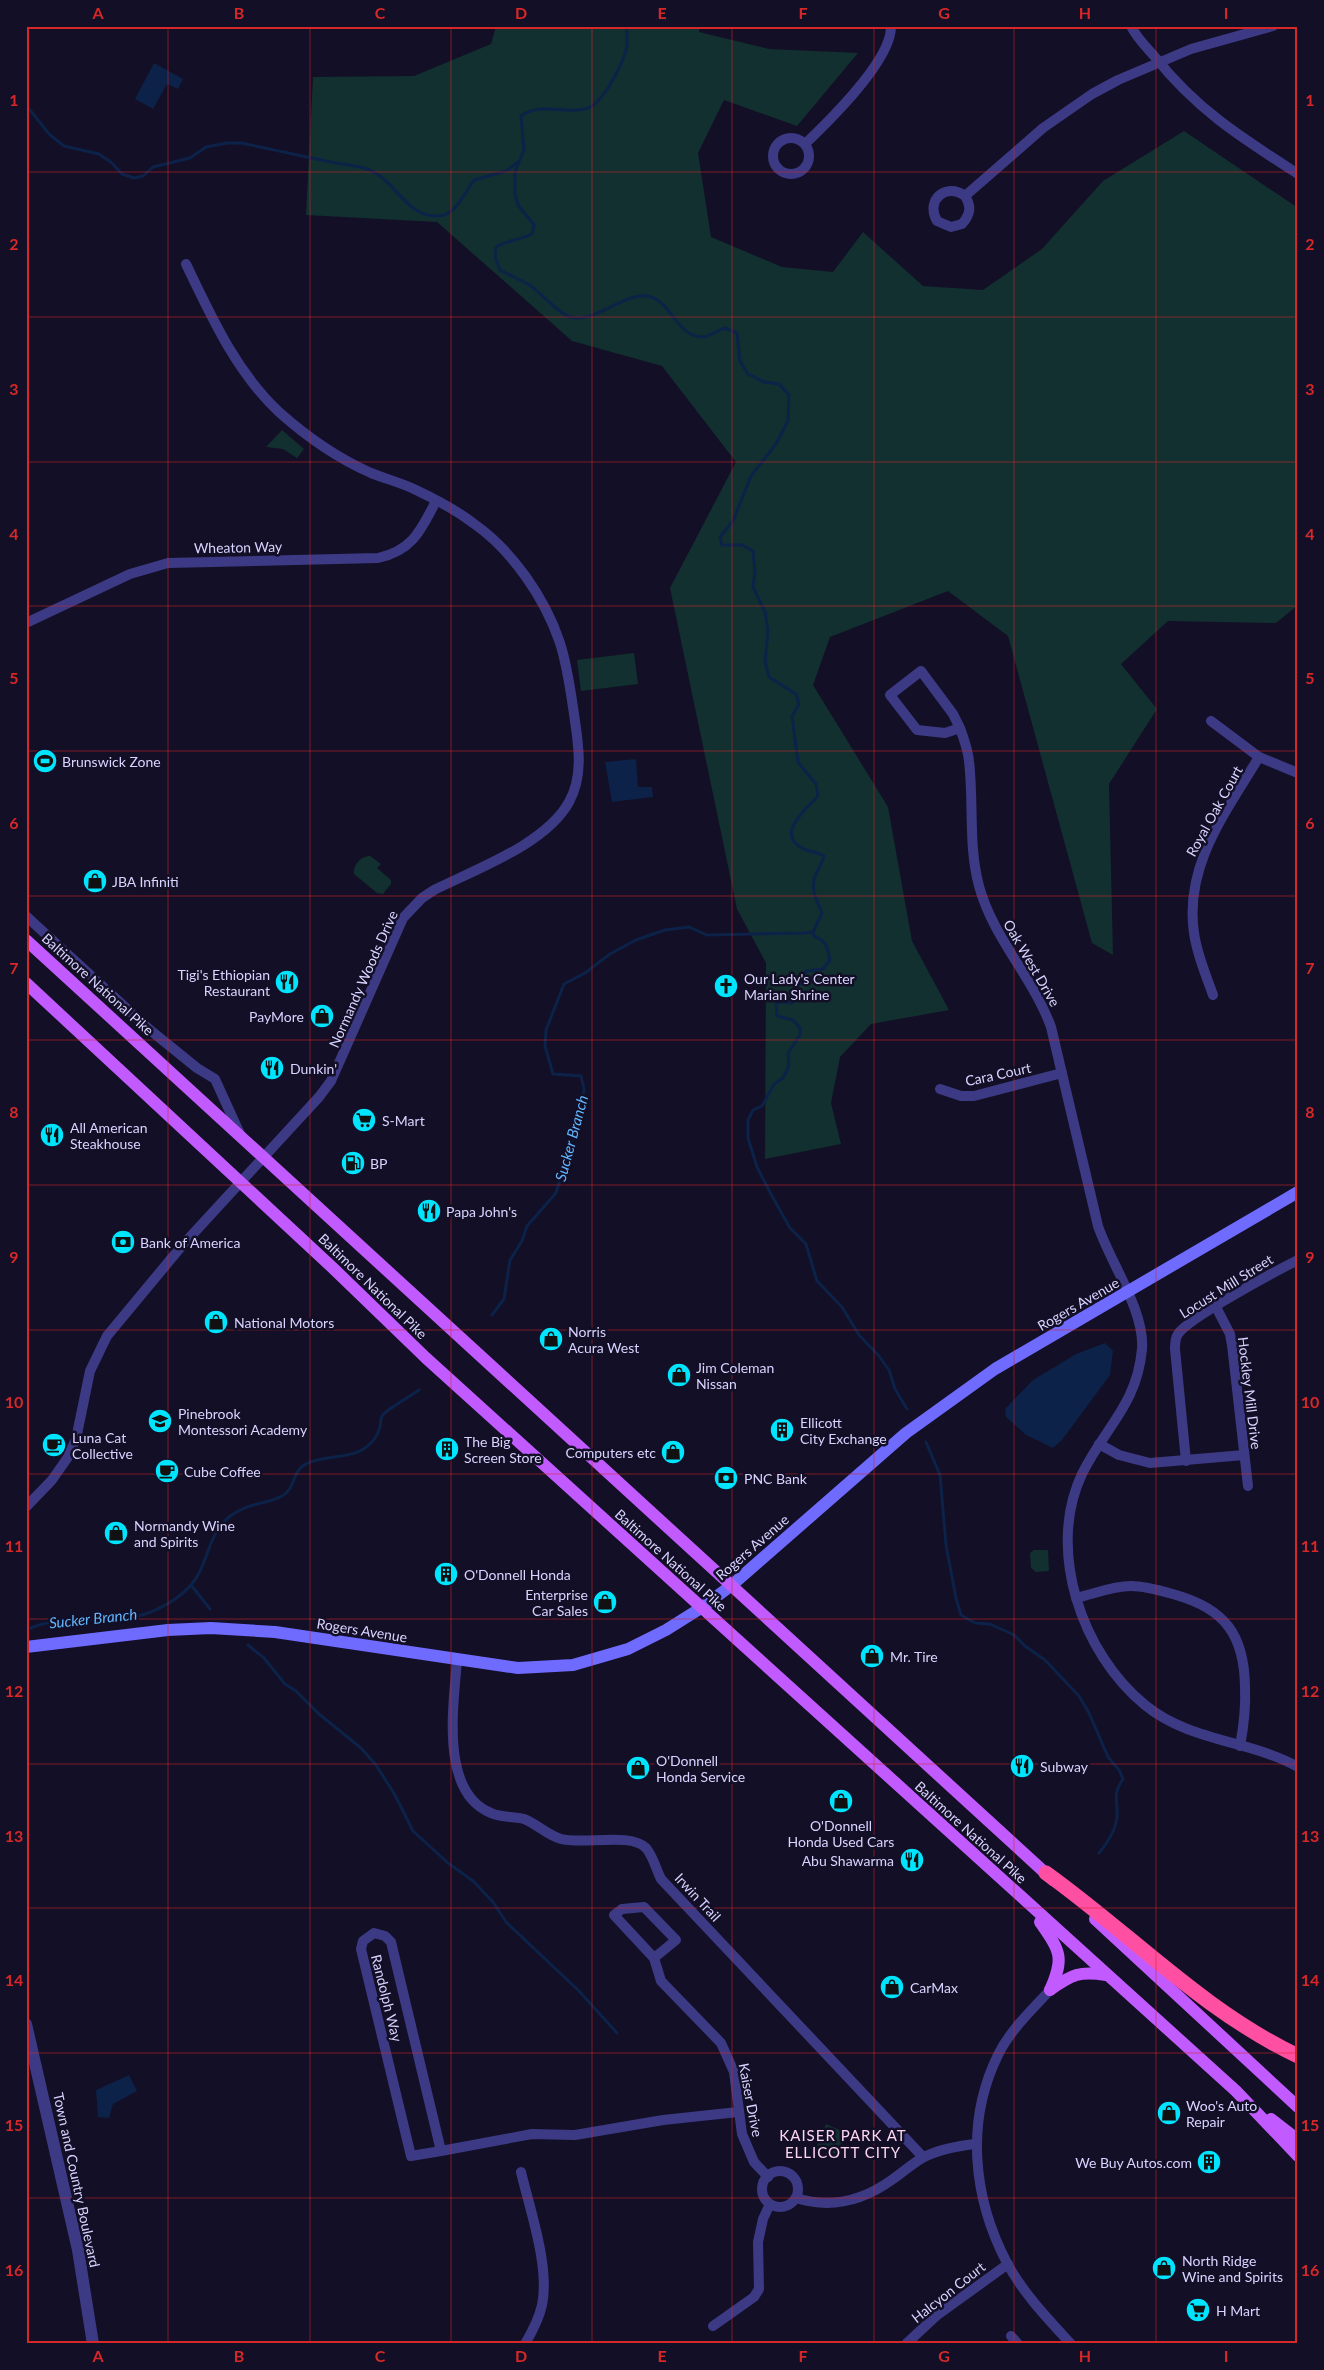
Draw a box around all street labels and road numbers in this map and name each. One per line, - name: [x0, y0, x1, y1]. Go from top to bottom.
- street label: Wheaton Way: [194, 538, 283, 556]
- street label: Royal Oak Court: [1182, 763, 1246, 859]
- street label: Normandy Woods Drive: [325, 908, 401, 1050]
- street label: Oak West Drive: [1000, 916, 1064, 1010]
- street label: Baltimore National Pike: [39, 929, 157, 1039]
- street label: Cara Court: [964, 1059, 1032, 1089]
- street label: Baltimore National Pike: [315, 1230, 431, 1342]
- street label: Locust Mill Street: [1176, 1250, 1276, 1322]
- street label: Rogers Avenue: [1034, 1274, 1122, 1334]
- street label: Hockley Mill Drive: [1235, 1336, 1265, 1450]
- street label: Baltimore National Pike: [612, 1505, 730, 1615]
- street label: Rogers Avenue: [712, 1511, 792, 1583]
- street label: Rogers Avenue: [316, 1614, 408, 1646]
- street label: Baltimore National Pike: [912, 1777, 1030, 1887]
- street label: Irwin Trail: [671, 1869, 725, 1925]
- street label: Randolph Way: [368, 1953, 406, 2044]
- street label: Kaiser Drive: [736, 2062, 766, 2138]
- street label: Town and Country Boulevard: [50, 2091, 104, 2269]
- street label: Halcyon Court: [908, 2258, 988, 2326]

